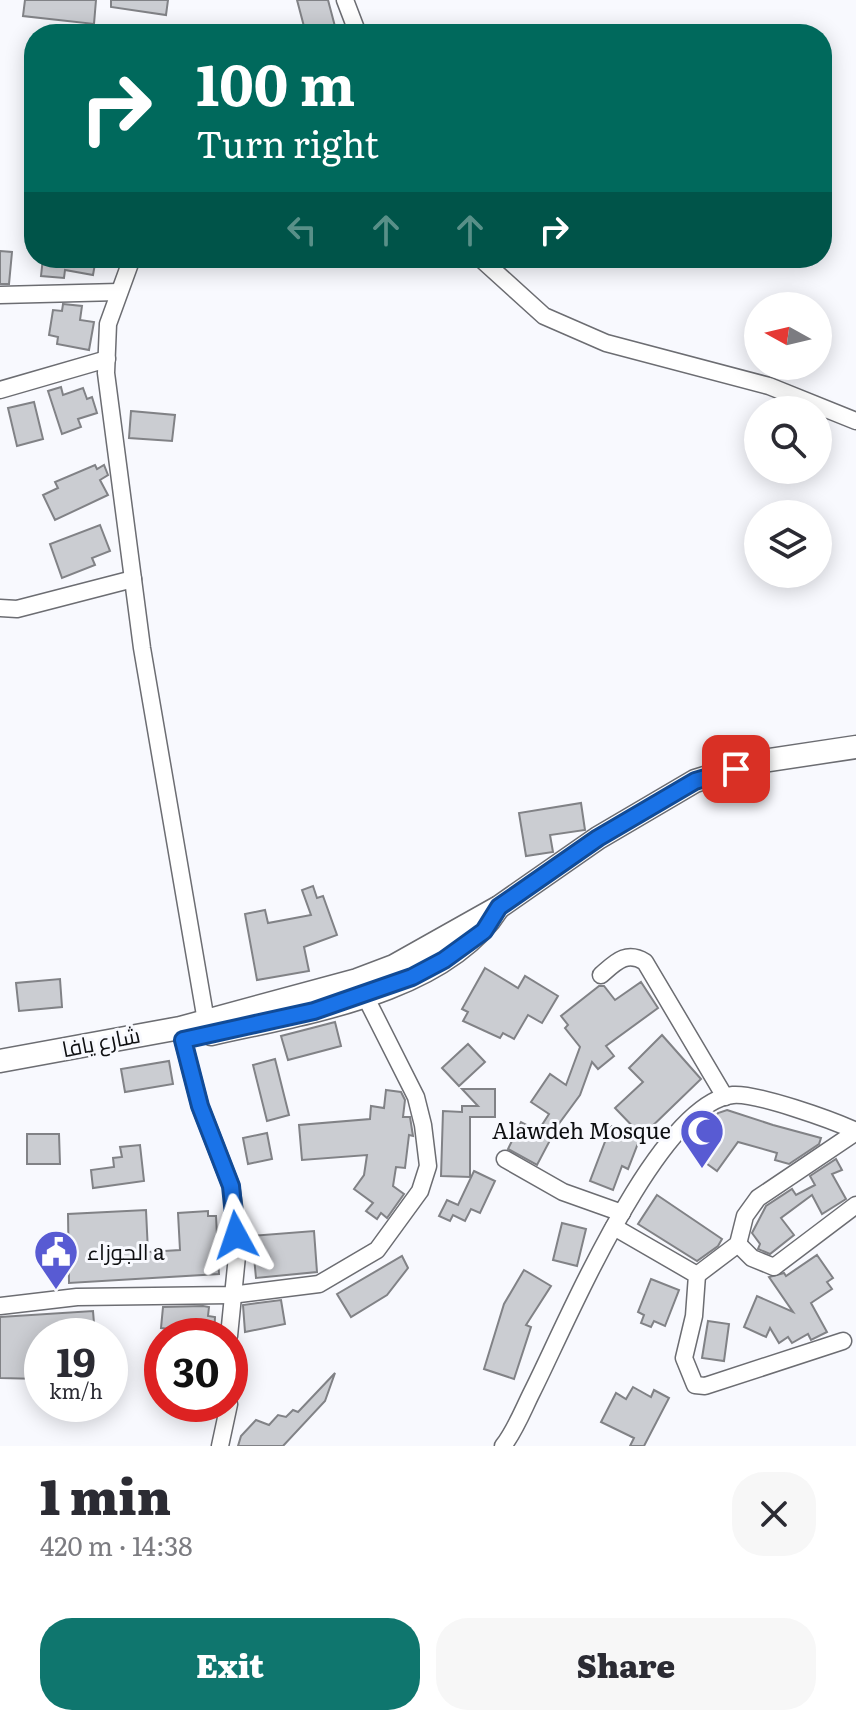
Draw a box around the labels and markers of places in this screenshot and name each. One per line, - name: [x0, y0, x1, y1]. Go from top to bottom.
- pin: [702, 735, 770, 803]
- mosque icon: Alawdeh Mosque: [678, 1107, 726, 1170]
- place label: Alawdeh Mosque: [492, 1113, 671, 1146]
- public building icon: الجوزاء a: [32, 1228, 80, 1291]
- place label: الجوزاء a: [87, 1234, 165, 1267]

